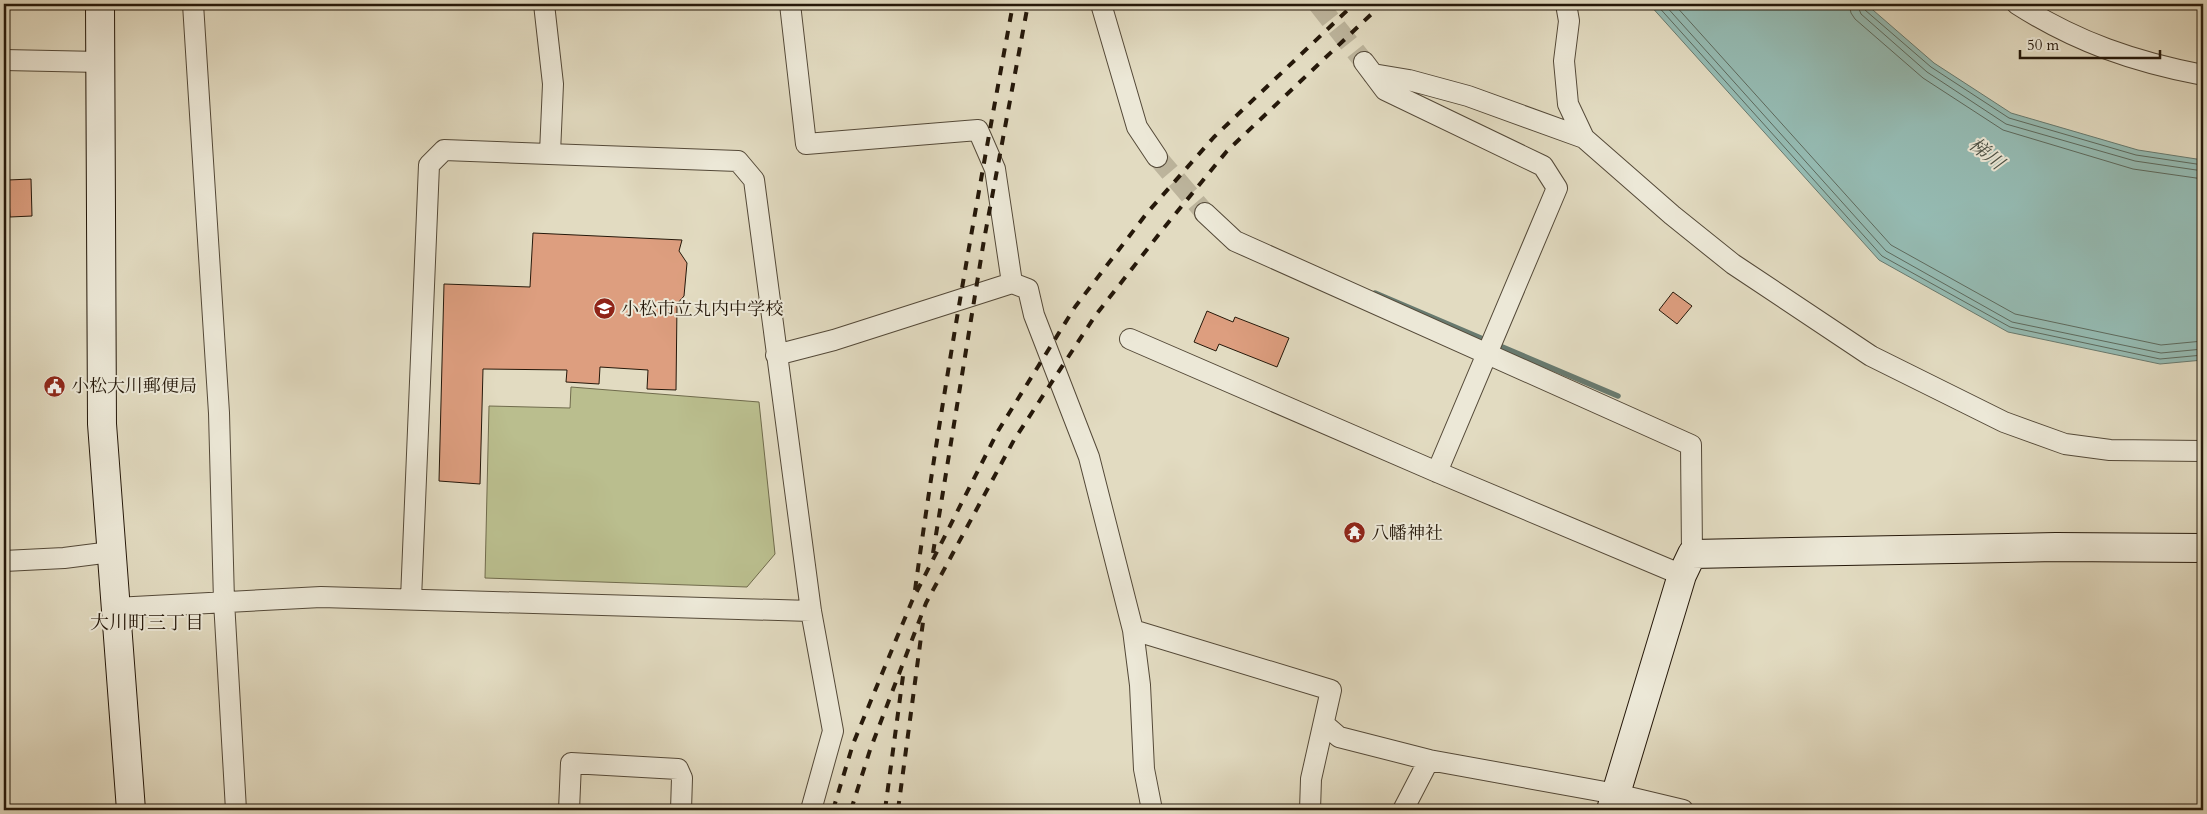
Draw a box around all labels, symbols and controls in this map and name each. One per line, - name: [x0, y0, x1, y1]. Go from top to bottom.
- scale bar: [2020, 28, 2160, 60]
- text: 50 m: [2027, 35, 2059, 55]
- water label: 梯川: [1963, 132, 2011, 177]
- school or university icon: 小松市立丸内中学校: [593, 297, 617, 321]
- place label: 小松市立丸内中学校: [621, 297, 783, 322]
- public building icon: 小松大川郵便局: [43, 374, 67, 398]
- place label: 小松大川郵便局: [71, 374, 197, 399]
- temple icon: 八幡神社: [1343, 521, 1367, 545]
- place label: 八幡神社: [1371, 521, 1443, 546]
- district label: 大川町三丁目: [90, 610, 204, 636]

